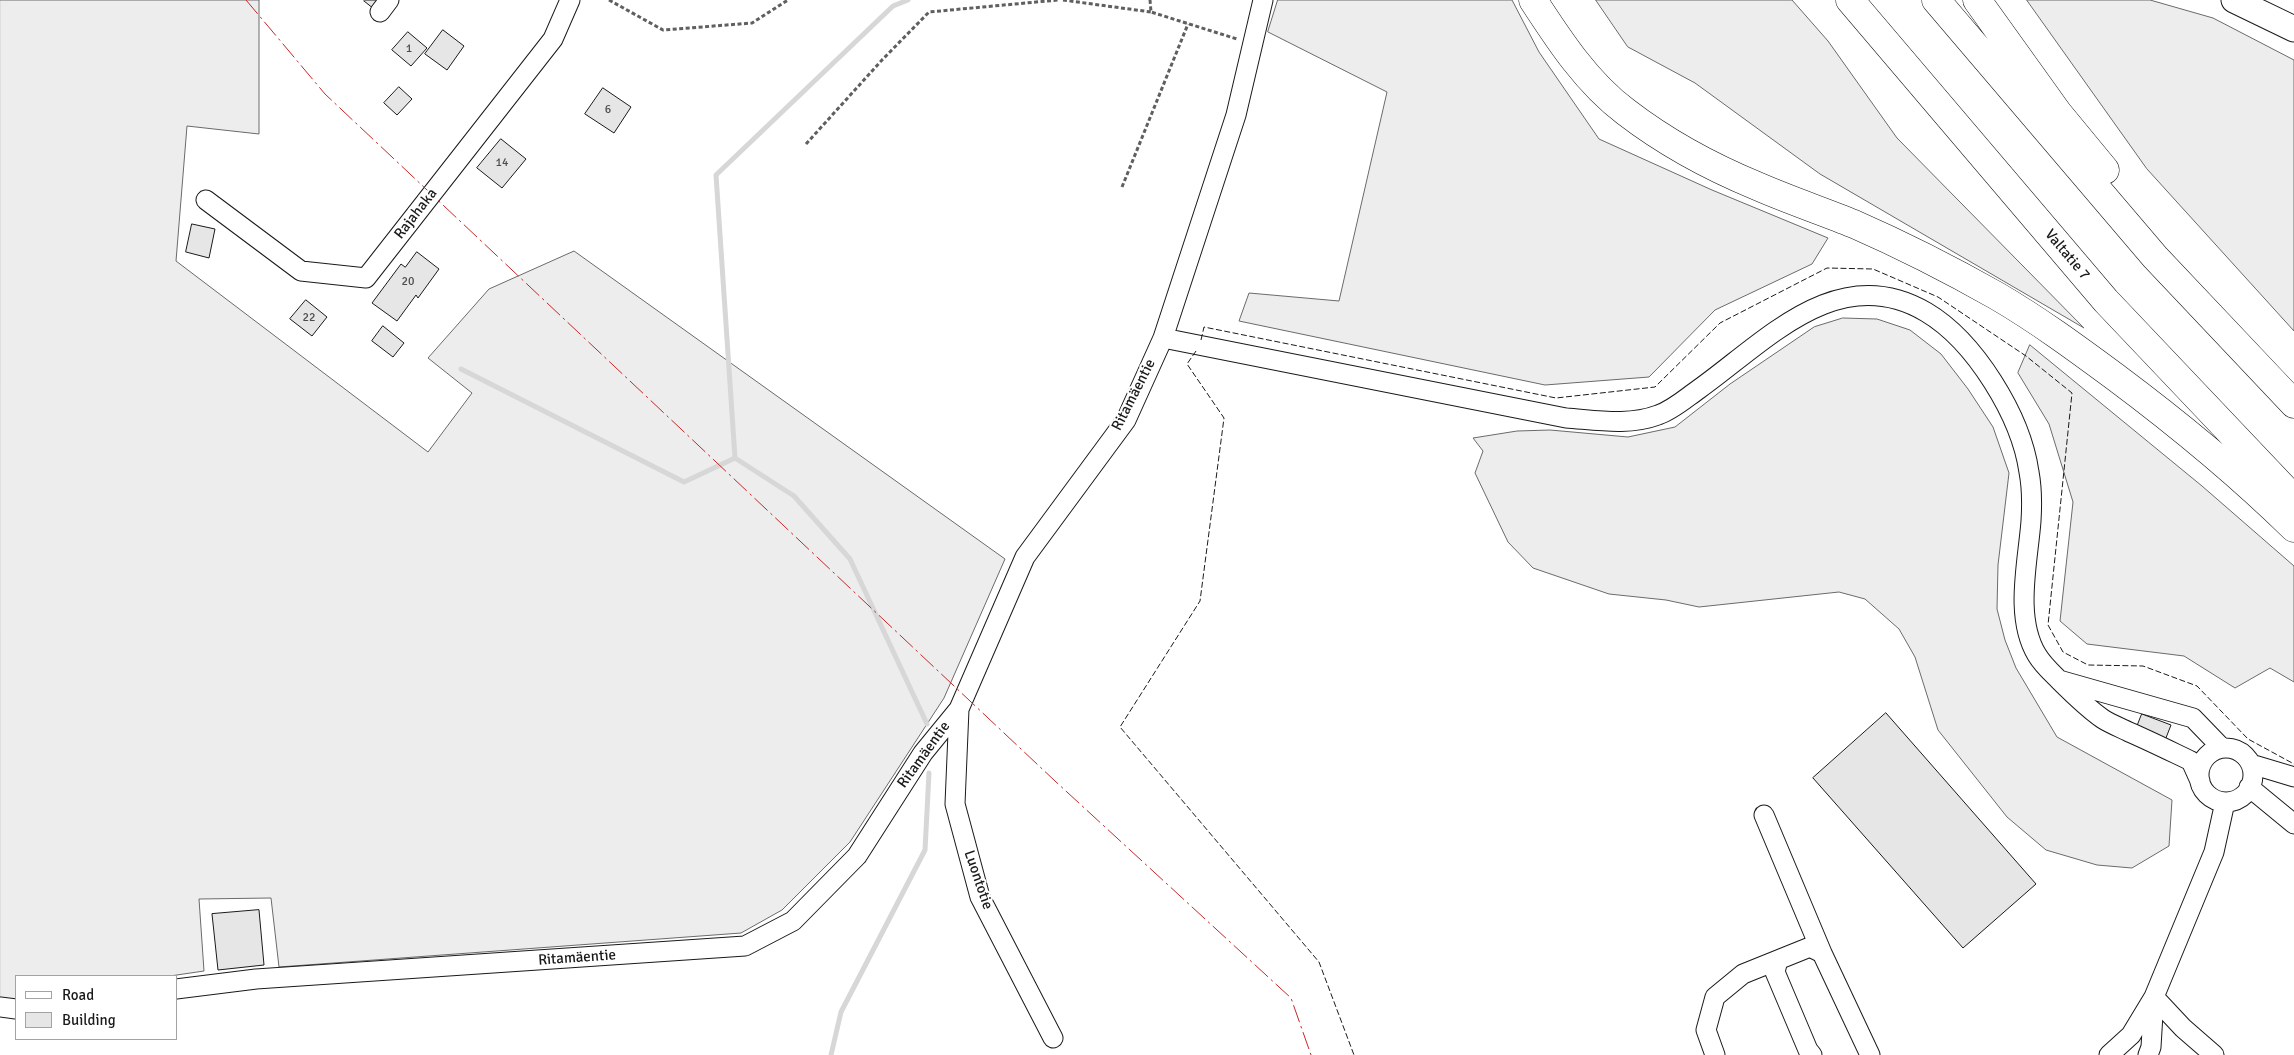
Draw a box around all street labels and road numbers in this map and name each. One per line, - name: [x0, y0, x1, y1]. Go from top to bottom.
- street label: Rajahaka: [391, 185, 441, 243]
- street label: Valtatie 7: [2041, 226, 2093, 284]
- street label: Ritamäentie: [1108, 356, 1160, 434]
- street label: Ritamäentie: [894, 718, 954, 792]
- street label: Luontotie: [960, 848, 996, 912]
- street label: Ritamäentie: [537, 946, 617, 970]

